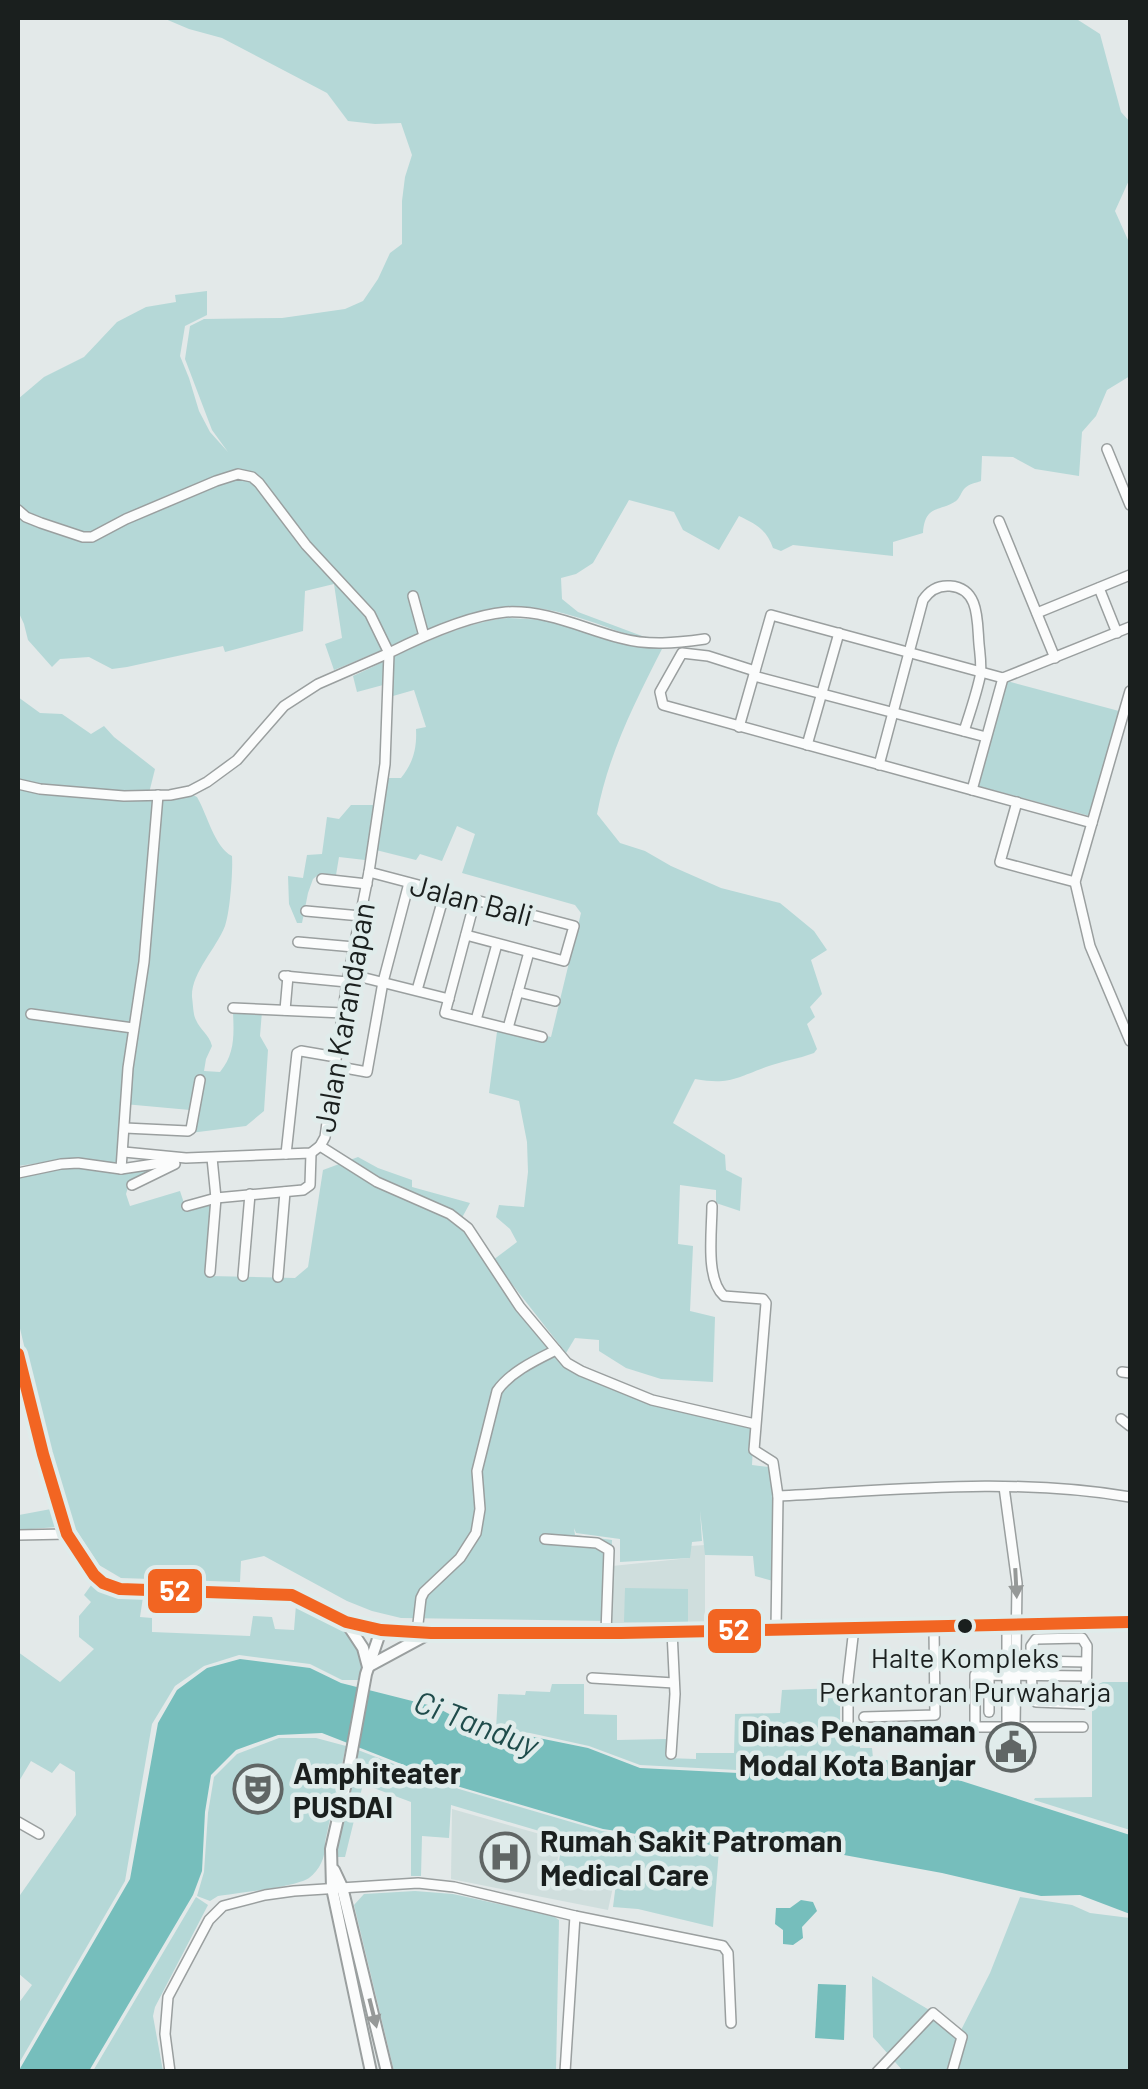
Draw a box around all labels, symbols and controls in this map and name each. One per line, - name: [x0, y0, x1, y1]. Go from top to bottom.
- street label: Jalan Bali: [407, 865, 537, 933]
- street label: Jalan Karandapan: [305, 899, 381, 1135]
- line badge: 52: [146, 1567, 204, 1615]
- one-way arrow: [1008, 1568, 1024, 1599]
- text: 52: [160, 1573, 190, 1607]
- line badge: 52: [706, 1607, 763, 1655]
- text: 52: [719, 1612, 749, 1646]
- marker: Halte Kompleks Perkantoran Purwaharja: [955, 1616, 975, 1636]
- place label: Halte Kompleks Perkantoran Purwaharja: [819, 1640, 1111, 1708]
- water label: Ci Tanduy: [409, 1681, 545, 1763]
- place label: Dinas Penanaman Modal Kota Banjar: [739, 1712, 976, 1782]
- public building icon: Dinas Penanaman Modal Kota Banjar: [985, 1721, 1037, 1773]
- place label: Amphiteater PUSDAI: [293, 1754, 462, 1824]
- theatre icon: Amphiteater PUSDAI: [232, 1763, 284, 1815]
- place label: Rumah Sakit Patroman Medical Care: [540, 1822, 842, 1892]
- hospital icon: Rumah Sakit Patroman Medical Care: [479, 1831, 531, 1883]
- one-way arrow: [366, 1998, 381, 2029]

